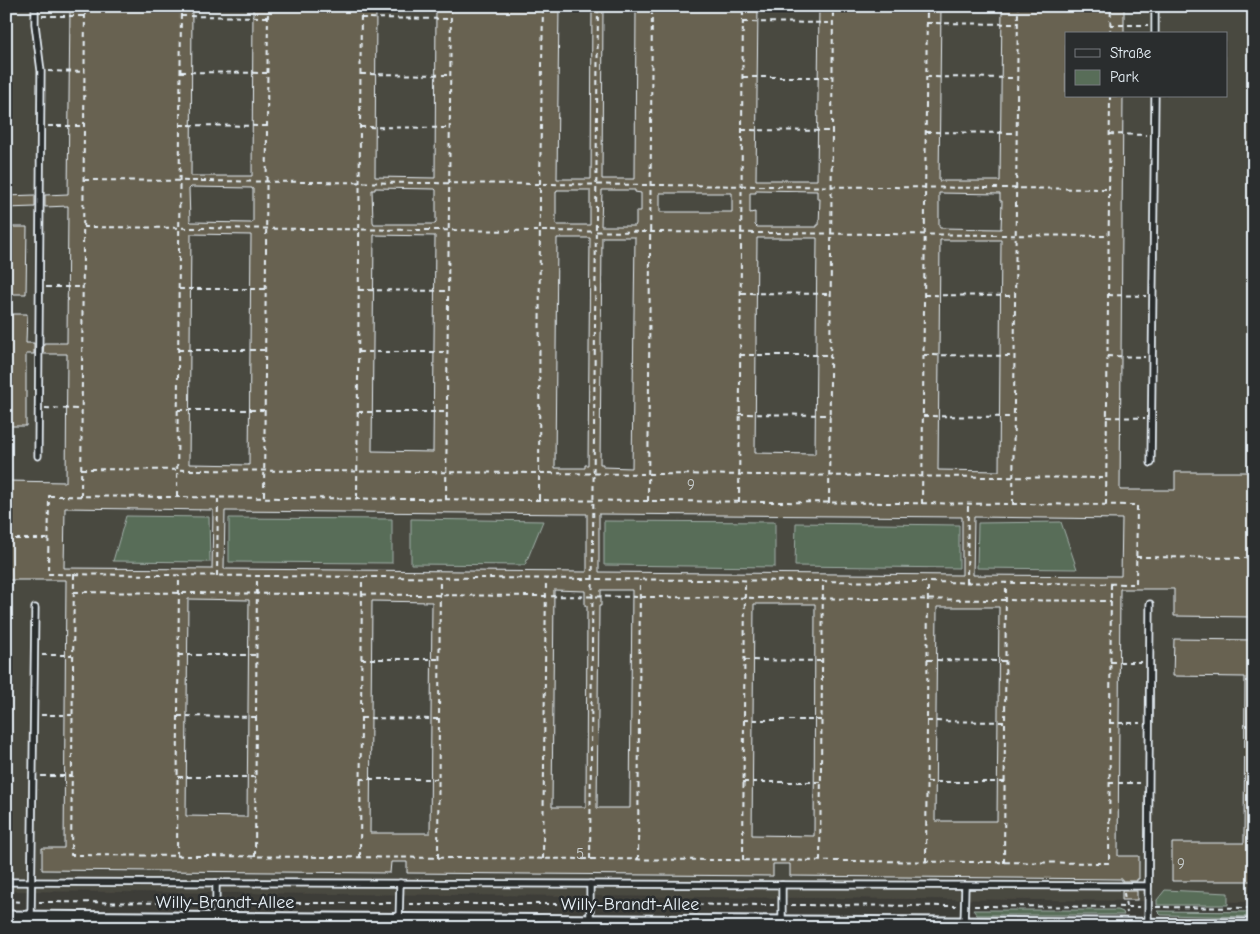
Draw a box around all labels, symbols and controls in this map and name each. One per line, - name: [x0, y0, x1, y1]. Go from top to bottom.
- legend: [1065, 32, 1228, 98]
- text: Straße: [1110, 44, 1152, 62]
- text: Park: [1110, 68, 1139, 86]
- house number: 9: [687, 476, 695, 494]
- house number: 5: [576, 845, 584, 863]
- house number: 9: [1177, 855, 1185, 873]
- street label: Willy-Brandt-Allee: [156, 892, 294, 913]
- street label: Willy-Brandt-Allee: [561, 894, 699, 915]

